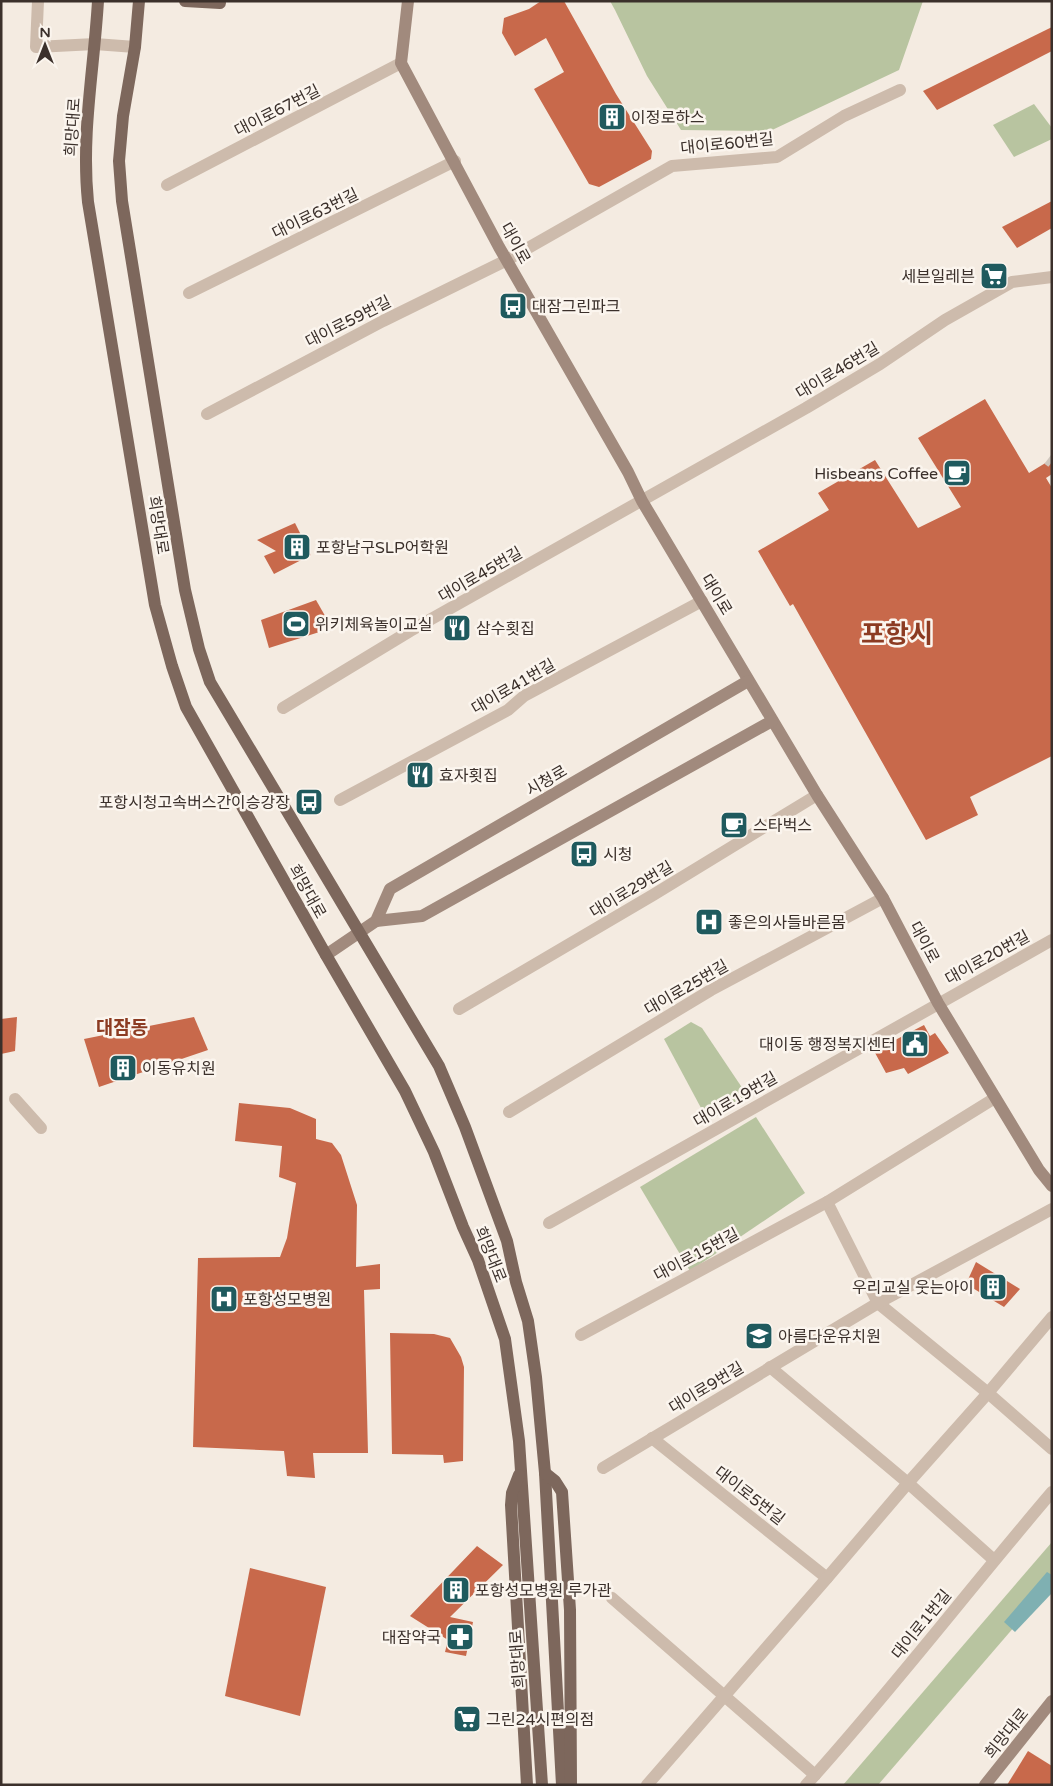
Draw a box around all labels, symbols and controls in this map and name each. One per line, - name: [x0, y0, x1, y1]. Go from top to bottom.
- north arrow: [20, 20, 70, 70]
- text: N: [39, 24, 51, 41]
- street label: 대이로67번길: [231, 81, 324, 141]
- street label: 희망대로: [61, 97, 85, 157]
- building icon: 이정로하스: [597, 102, 627, 132]
- place label: 이정로하스: [631, 108, 705, 128]
- street label: 대이로60번길: [679, 129, 775, 159]
- street label: 대이로63번길: [269, 184, 362, 243]
- street label: 대이로: [496, 219, 535, 268]
- supermarket icon: 세븐일레븐: [979, 261, 1009, 291]
- place label: 세븐일레븐: [901, 267, 975, 287]
- bus stop icon: 대잠그린파크: [498, 291, 528, 321]
- street label: 대이로59번길: [302, 292, 395, 352]
- place label: 대잠그린파크: [532, 297, 620, 317]
- street label: 대이로46번길: [792, 338, 883, 404]
- cafe icon: Hisbeans Coffee: [942, 458, 972, 488]
- place label: Hisbeans Coffee: [814, 464, 938, 484]
- street label: 희망대로: [144, 495, 173, 556]
- building icon: 포항남구SLP어학원: [282, 532, 312, 562]
- place label: 포항남구SLP어학원: [316, 538, 449, 558]
- street label: 대이로45번길: [435, 543, 526, 607]
- street label: 대이로: [696, 570, 736, 619]
- sports icon: 위키체육놀이교실: [281, 609, 311, 639]
- restaurant icon: 삼수횟집: [442, 613, 472, 643]
- place label: 위키체육놀이교실: [315, 615, 433, 635]
- place label: 삼수횟집: [476, 619, 535, 639]
- district label: 포항시: [861, 619, 933, 650]
- street label: 대이로41번길: [468, 655, 559, 719]
- restaurant icon: 효자횟집: [405, 760, 435, 790]
- street label: 시청로: [522, 761, 571, 801]
- place label: 효자횟집: [439, 766, 498, 786]
- bus stop icon: 포항시청고속버스간이승강장: [294, 787, 324, 817]
- place label: 포항시청고속버스간이승강장: [99, 793, 290, 813]
- cafe icon: 스타벅스: [719, 810, 749, 840]
- place label: 스타벅스: [753, 816, 812, 836]
- bus stop icon: 시청: [569, 839, 599, 869]
- place label: 시청: [603, 845, 632, 865]
- street label: 대이로29번길: [586, 857, 677, 923]
- street label: 희망대로: [284, 861, 330, 922]
- hospital icon: 좋은의사들바른몸: [694, 907, 724, 937]
- place label: 좋은의사들바른몸: [728, 913, 846, 933]
- street label: 대이로: [905, 918, 943, 967]
- street label: 대이로20번길: [942, 926, 1033, 989]
- street label: 대이로25번길: [641, 956, 732, 1020]
- district label: 대잠동: [96, 1017, 148, 1039]
- public building icon: 대이동 행정복지센터: [900, 1029, 930, 1059]
- place label: 대이동 행정복지센터: [759, 1035, 896, 1055]
- building icon: 이동유치원: [108, 1053, 138, 1083]
- place label: 이동유치원: [142, 1059, 216, 1079]
- street label: 대이로19번길: [690, 1068, 781, 1132]
- street label: 희망대로: [470, 1223, 510, 1286]
- street label: 대이로15번길: [650, 1224, 743, 1286]
- building icon: 우리교실 웃는아이: [978, 1272, 1008, 1302]
- place label: 우리교실 웃는아이: [852, 1278, 974, 1298]
- hospital icon: 포항성모병원: [209, 1284, 239, 1314]
- place label: 포항성모병원: [243, 1290, 331, 1310]
- school or university icon: 아름다운유치원: [744, 1321, 774, 1351]
- place label: 아름다운유치원: [778, 1327, 881, 1347]
- street label: 대이로9번길: [666, 1358, 748, 1418]
- street label: 대이로5번길: [710, 1462, 789, 1529]
- building icon: 포항성모병원 루가관: [441, 1575, 471, 1605]
- place label: 포항성모병원 루가관: [475, 1581, 612, 1601]
- street label: 대이로1번길: [888, 1586, 956, 1663]
- pharmacy icon: 대잠약국: [445, 1622, 475, 1652]
- place label: 대잠약국: [382, 1628, 441, 1648]
- street label: 희망대로: [506, 1629, 530, 1689]
- supermarket icon: 그린24시편의점: [452, 1704, 482, 1734]
- street label: 희망대로: [980, 1704, 1033, 1763]
- place label: 그린24시편의점: [486, 1710, 594, 1730]

